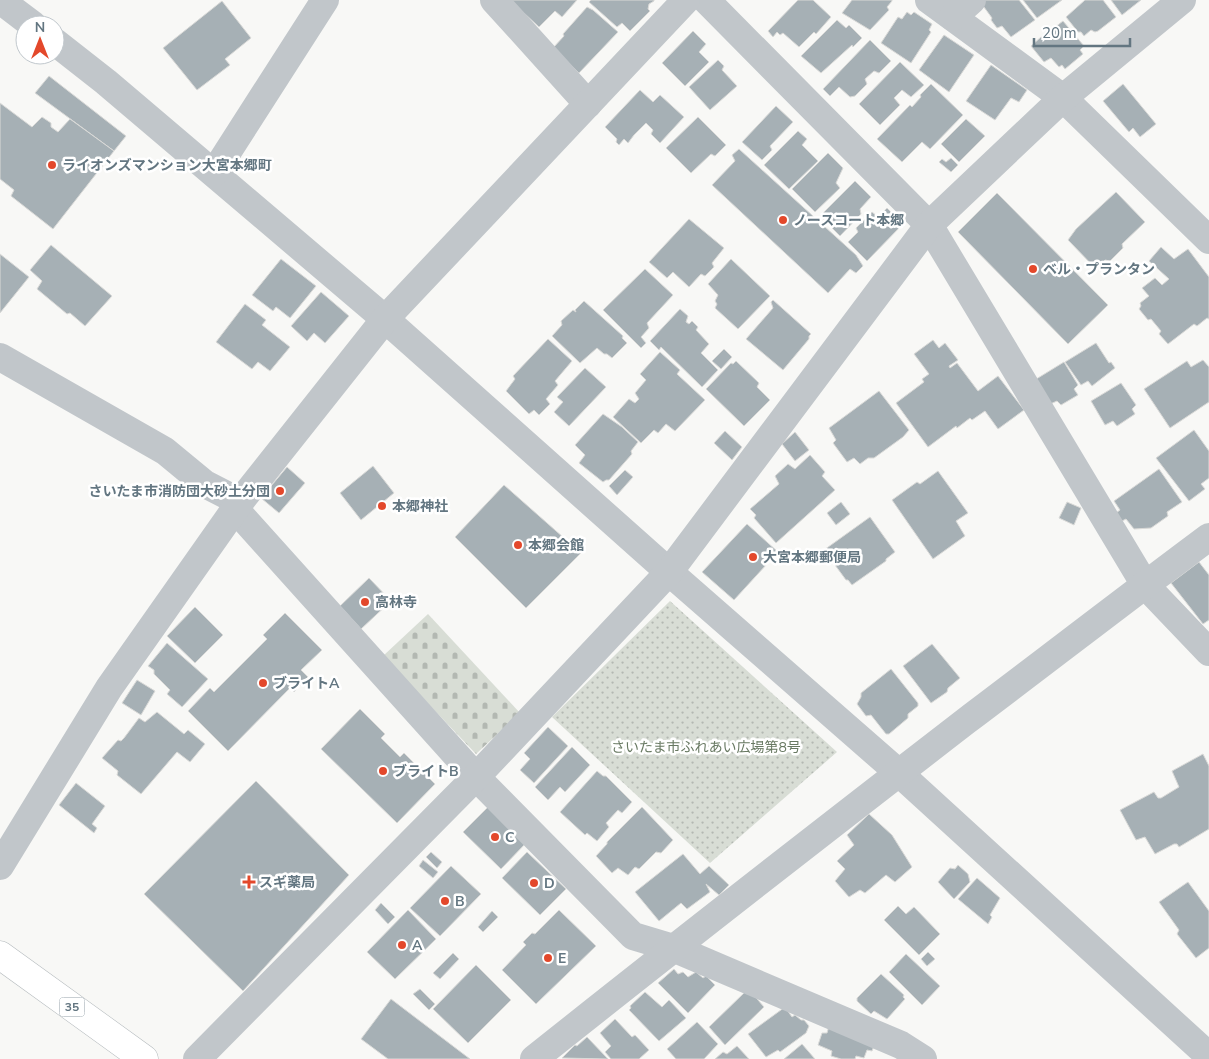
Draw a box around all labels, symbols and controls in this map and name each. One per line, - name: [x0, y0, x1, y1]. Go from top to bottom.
- north arrow: [15, 15, 65, 65]
- scale bar: [1034, 15, 1130, 47]
- text: N: [35, 18, 45, 37]
- text: 20 m: [1042, 23, 1077, 43]
- place label: ライオンズマンション大宮本郷町: [62, 156, 272, 175]
- marker: ライオンズマンション大宮本郷町: [46, 159, 58, 171]
- place label: ノースコート本郷: [793, 211, 904, 230]
- marker: ノースコート本郷: [777, 214, 789, 226]
- place label: ベル・プランタン: [1043, 260, 1155, 279]
- marker: ベル・プランタン: [1027, 263, 1039, 275]
- place label: さいたま市消防団大砂土分団: [88, 482, 270, 501]
- marker: さいたま市消防団大砂土分団: [274, 485, 286, 497]
- place label: 本郷神社: [392, 497, 448, 516]
- marker: 本郷神社: [376, 500, 388, 512]
- place label: 本郷会館: [528, 536, 584, 555]
- marker: 本郷会館: [512, 539, 524, 551]
- place label: 大宮本郷郵便局: [763, 548, 861, 567]
- marker: 大宮本郷郵便局: [747, 551, 759, 563]
- place label: 高林寺: [375, 593, 417, 612]
- marker: 高林寺: [359, 596, 371, 608]
- place label: ブライトA: [273, 674, 340, 693]
- marker: ブライトA: [257, 677, 269, 689]
- park label: さいたま市ふれあい広場第8号: [611, 738, 801, 757]
- place label: ブライトB: [393, 762, 459, 781]
- marker: ブライトB: [377, 765, 389, 777]
- place label: C: [505, 828, 515, 847]
- marker: C: [489, 831, 501, 843]
- place label: スギ薬局: [259, 873, 315, 892]
- place label: D: [544, 874, 555, 893]
- marker: スギ薬局: [243, 876, 255, 888]
- marker: D: [528, 877, 540, 889]
- place label: B: [455, 892, 465, 911]
- marker: B: [439, 895, 451, 907]
- place label: A: [412, 936, 423, 955]
- marker: A: [396, 939, 408, 951]
- place label: E: [558, 949, 566, 968]
- marker: E: [542, 952, 554, 964]
- road number: 35: [60, 998, 84, 1016]

